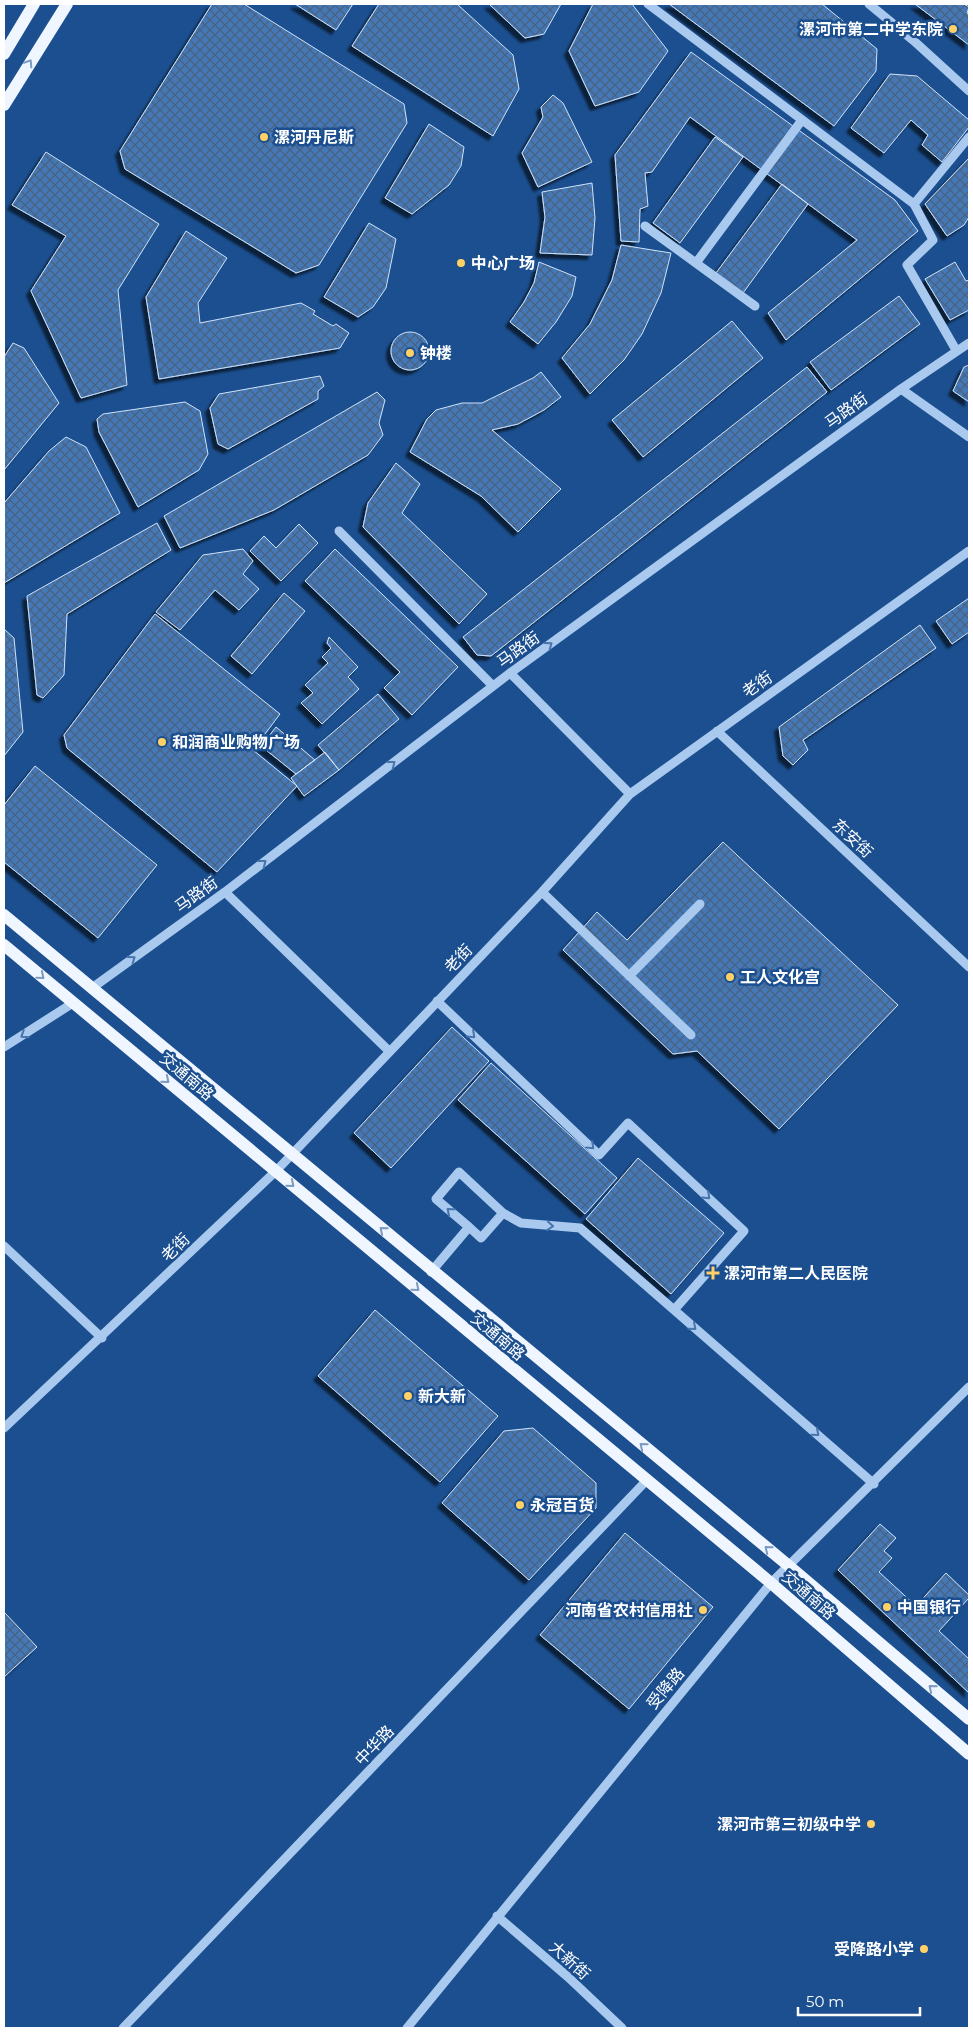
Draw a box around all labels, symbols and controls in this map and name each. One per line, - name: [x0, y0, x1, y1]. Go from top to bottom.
- place label: 漯河市第二中学东院: [799, 20, 943, 39]
- marker: 漯河市第二中学东院: [947, 23, 959, 35]
- one-way arrow: [23, 60, 33, 69]
- place label: 漯河丹尼斯: [274, 128, 354, 147]
- marker: 漯河丹尼斯: [258, 131, 270, 143]
- place label: 中心广场: [471, 254, 535, 273]
- marker: 中心广场: [455, 257, 467, 269]
- place label: 钟楼: [420, 344, 452, 363]
- marker: 钟楼: [404, 347, 416, 359]
- street label: 马路街: [821, 389, 871, 432]
- street label: 马路街: [493, 628, 543, 671]
- one-way arrow: [543, 642, 553, 651]
- street label: 老街: [739, 667, 776, 701]
- place label: 和润商业购物广场: [172, 733, 300, 752]
- marker: 和润商业购物广场: [156, 736, 168, 748]
- one-way arrow: [386, 761, 395, 770]
- street label: 东安街: [829, 815, 877, 862]
- one-way arrow: [257, 860, 267, 869]
- street label: 马路街: [171, 873, 221, 916]
- street label: 老街: [440, 940, 476, 976]
- one-way arrow: [126, 957, 135, 965]
- place label: 工人文化宫: [740, 968, 820, 987]
- one-way arrow: [35, 971, 44, 979]
- marker: 工人文化宫: [724, 971, 736, 983]
- one-way arrow: [20, 1028, 29, 1038]
- one-way arrow: [467, 1029, 476, 1038]
- street label: 交通南路: [156, 1049, 217, 1104]
- one-way arrow: [160, 1075, 169, 1083]
- one-way arrow: [585, 1140, 594, 1149]
- one-way arrow: [285, 1178, 294, 1186]
- one-way arrow: [701, 1190, 710, 1199]
- one-way arrow: [446, 1207, 455, 1216]
- one-way arrow: [546, 1220, 554, 1231]
- one-way arrow: [379, 1227, 388, 1236]
- street label: 老街: [157, 1229, 193, 1265]
- place label: 漯河市第二人民医院: [724, 1264, 868, 1283]
- marker: 漯河市第二人民医院: [706, 1266, 720, 1280]
- one-way arrow: [410, 1282, 419, 1291]
- street label: 交通南路: [467, 1309, 528, 1364]
- one-way arrow: [687, 1321, 696, 1330]
- place label: 新大新: [418, 1387, 466, 1406]
- marker: 新大新: [402, 1390, 414, 1402]
- one-way arrow: [810, 1428, 819, 1437]
- one-way arrow: [639, 1442, 648, 1451]
- place label: 永冠百货: [530, 1496, 594, 1515]
- marker: 永冠百货: [514, 1499, 526, 1511]
- one-way arrow: [765, 1546, 774, 1554]
- street label: 交通南路: [778, 1567, 839, 1624]
- place label: 中国银行: [897, 1598, 961, 1617]
- place label: 河南省农村信用社: [565, 1601, 693, 1620]
- marker: 中国银行: [881, 1601, 893, 1613]
- marker: 河南省农村信用社: [697, 1604, 709, 1616]
- street label: 受降路: [643, 1664, 688, 1713]
- one-way arrow: [929, 1685, 938, 1693]
- street label: 中华路: [351, 1721, 398, 1769]
- place label: 漯河市第三初级中学: [717, 1815, 861, 1834]
- marker: 漯河市第三初级中学: [865, 1818, 877, 1830]
- street label: 大新街: [545, 1937, 594, 1983]
- place label: 受降路小学: [834, 1940, 914, 1959]
- marker: 受降路小学: [918, 1943, 930, 1955]
- scale bar: [798, 1984, 920, 2016]
- text: 50 m: [806, 1992, 844, 2011]

